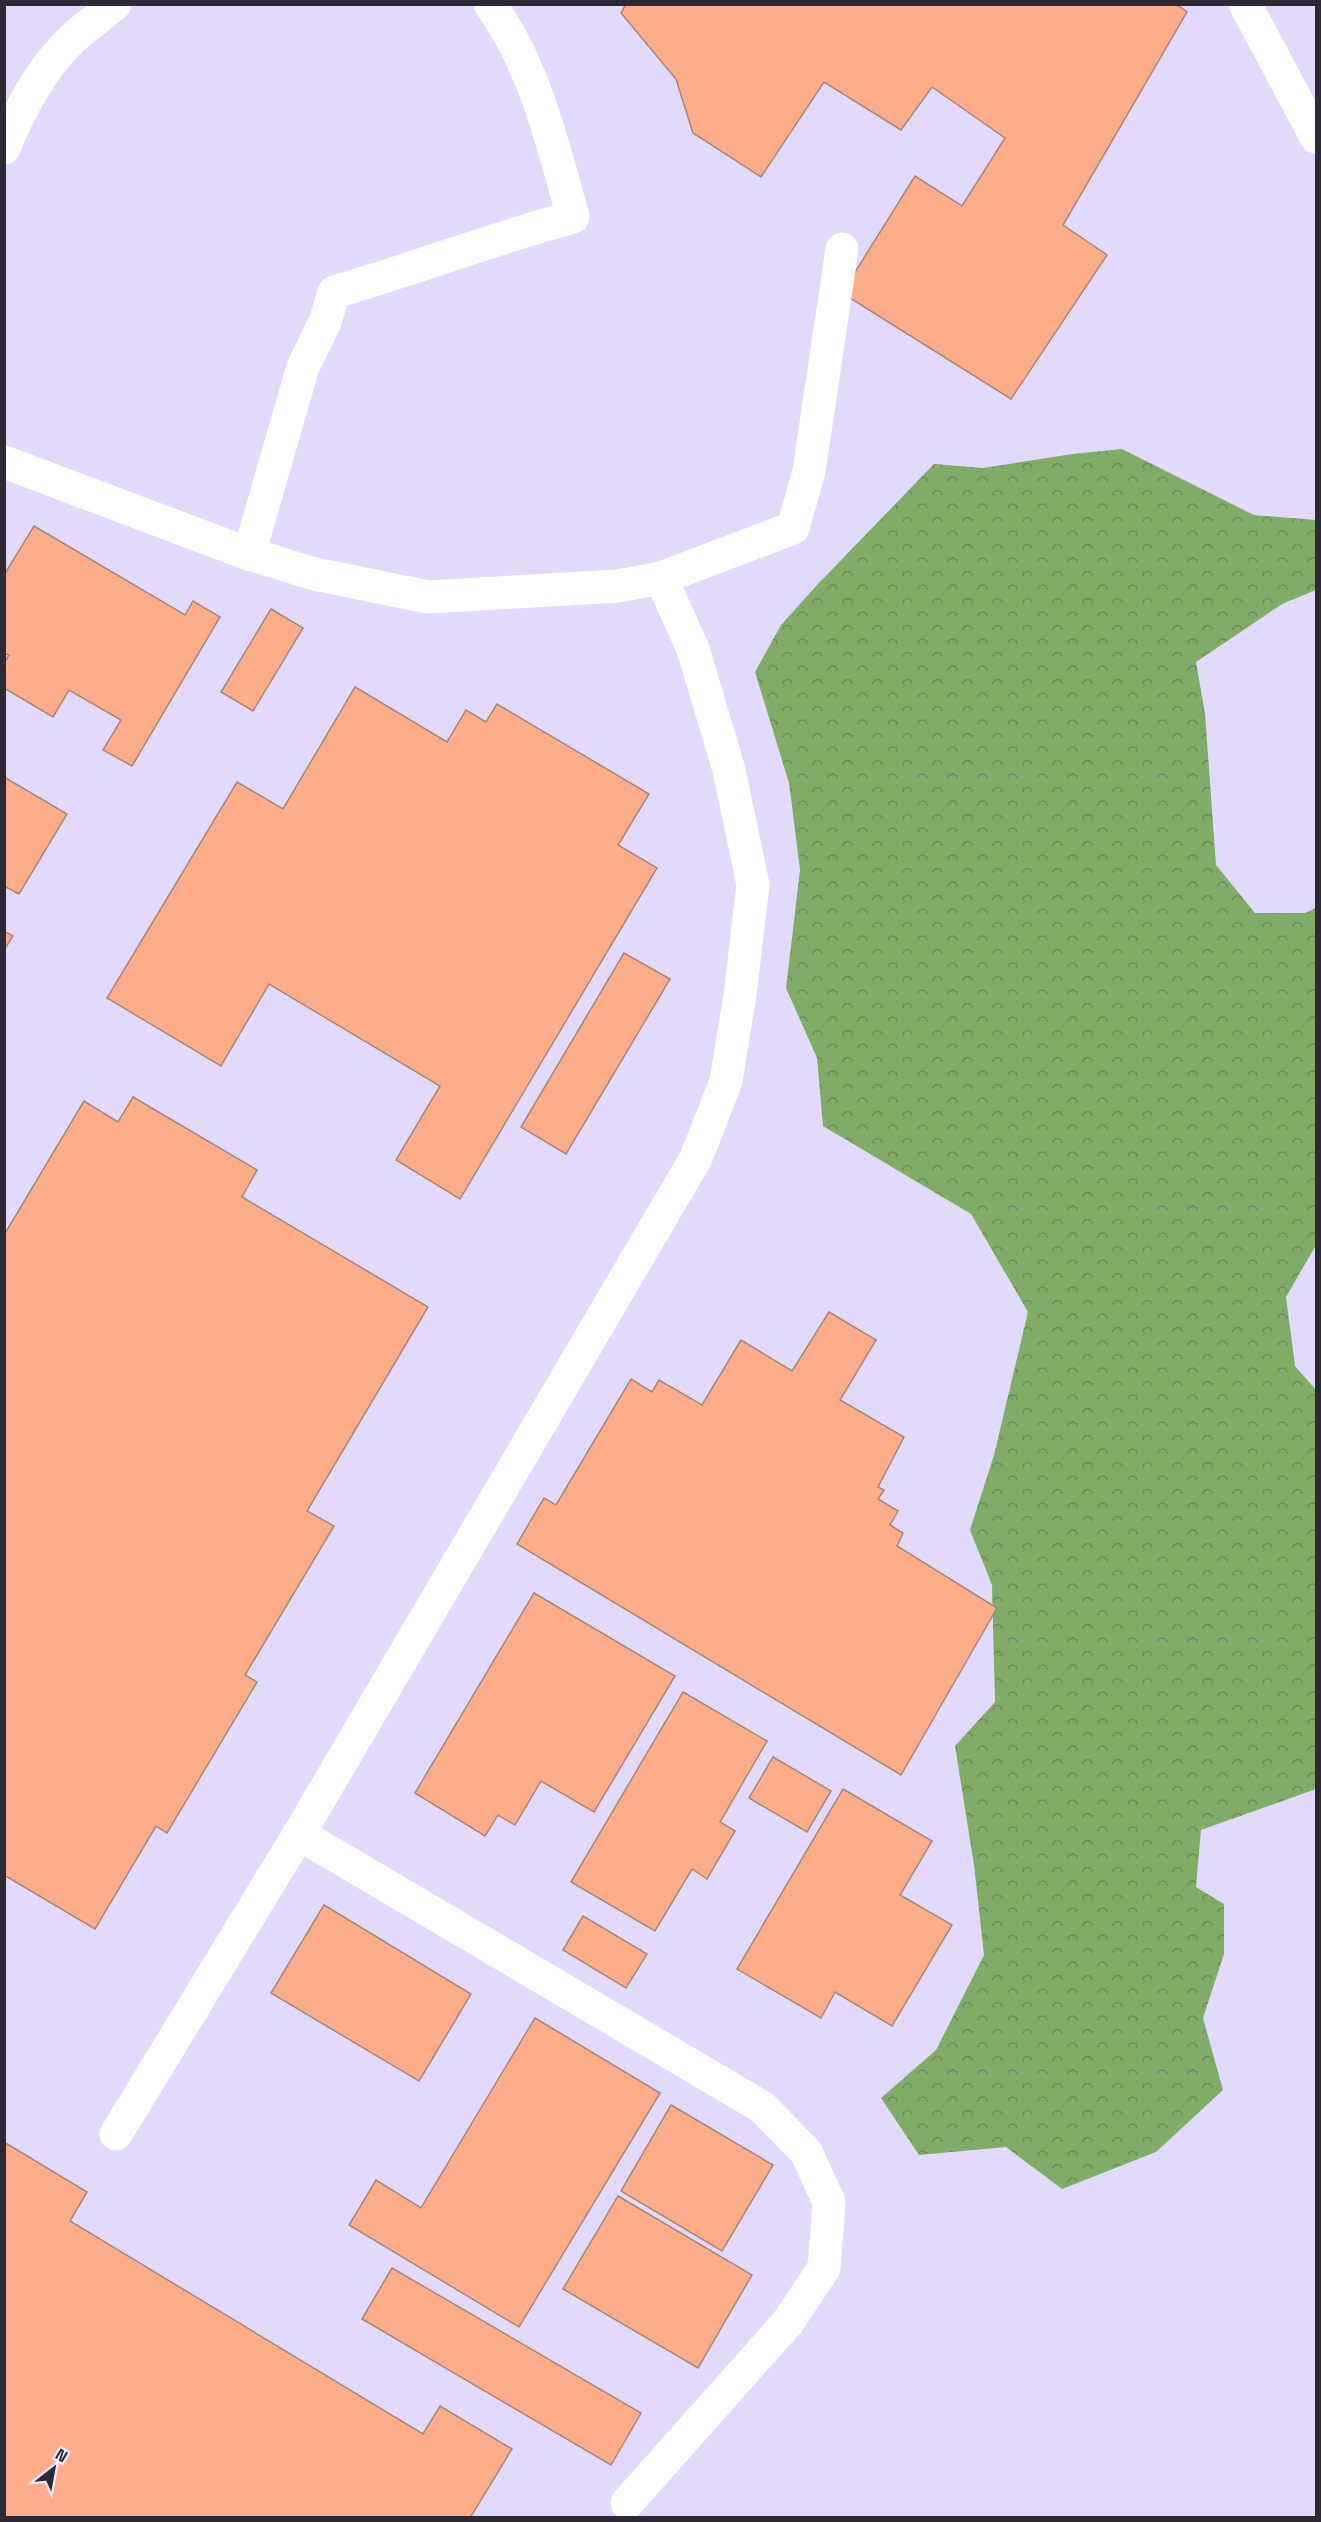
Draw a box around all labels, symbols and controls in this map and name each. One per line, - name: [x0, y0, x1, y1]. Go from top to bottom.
- north arrow: [24, 2438, 84, 2498]
- text: N: [51, 2444, 71, 2467]

